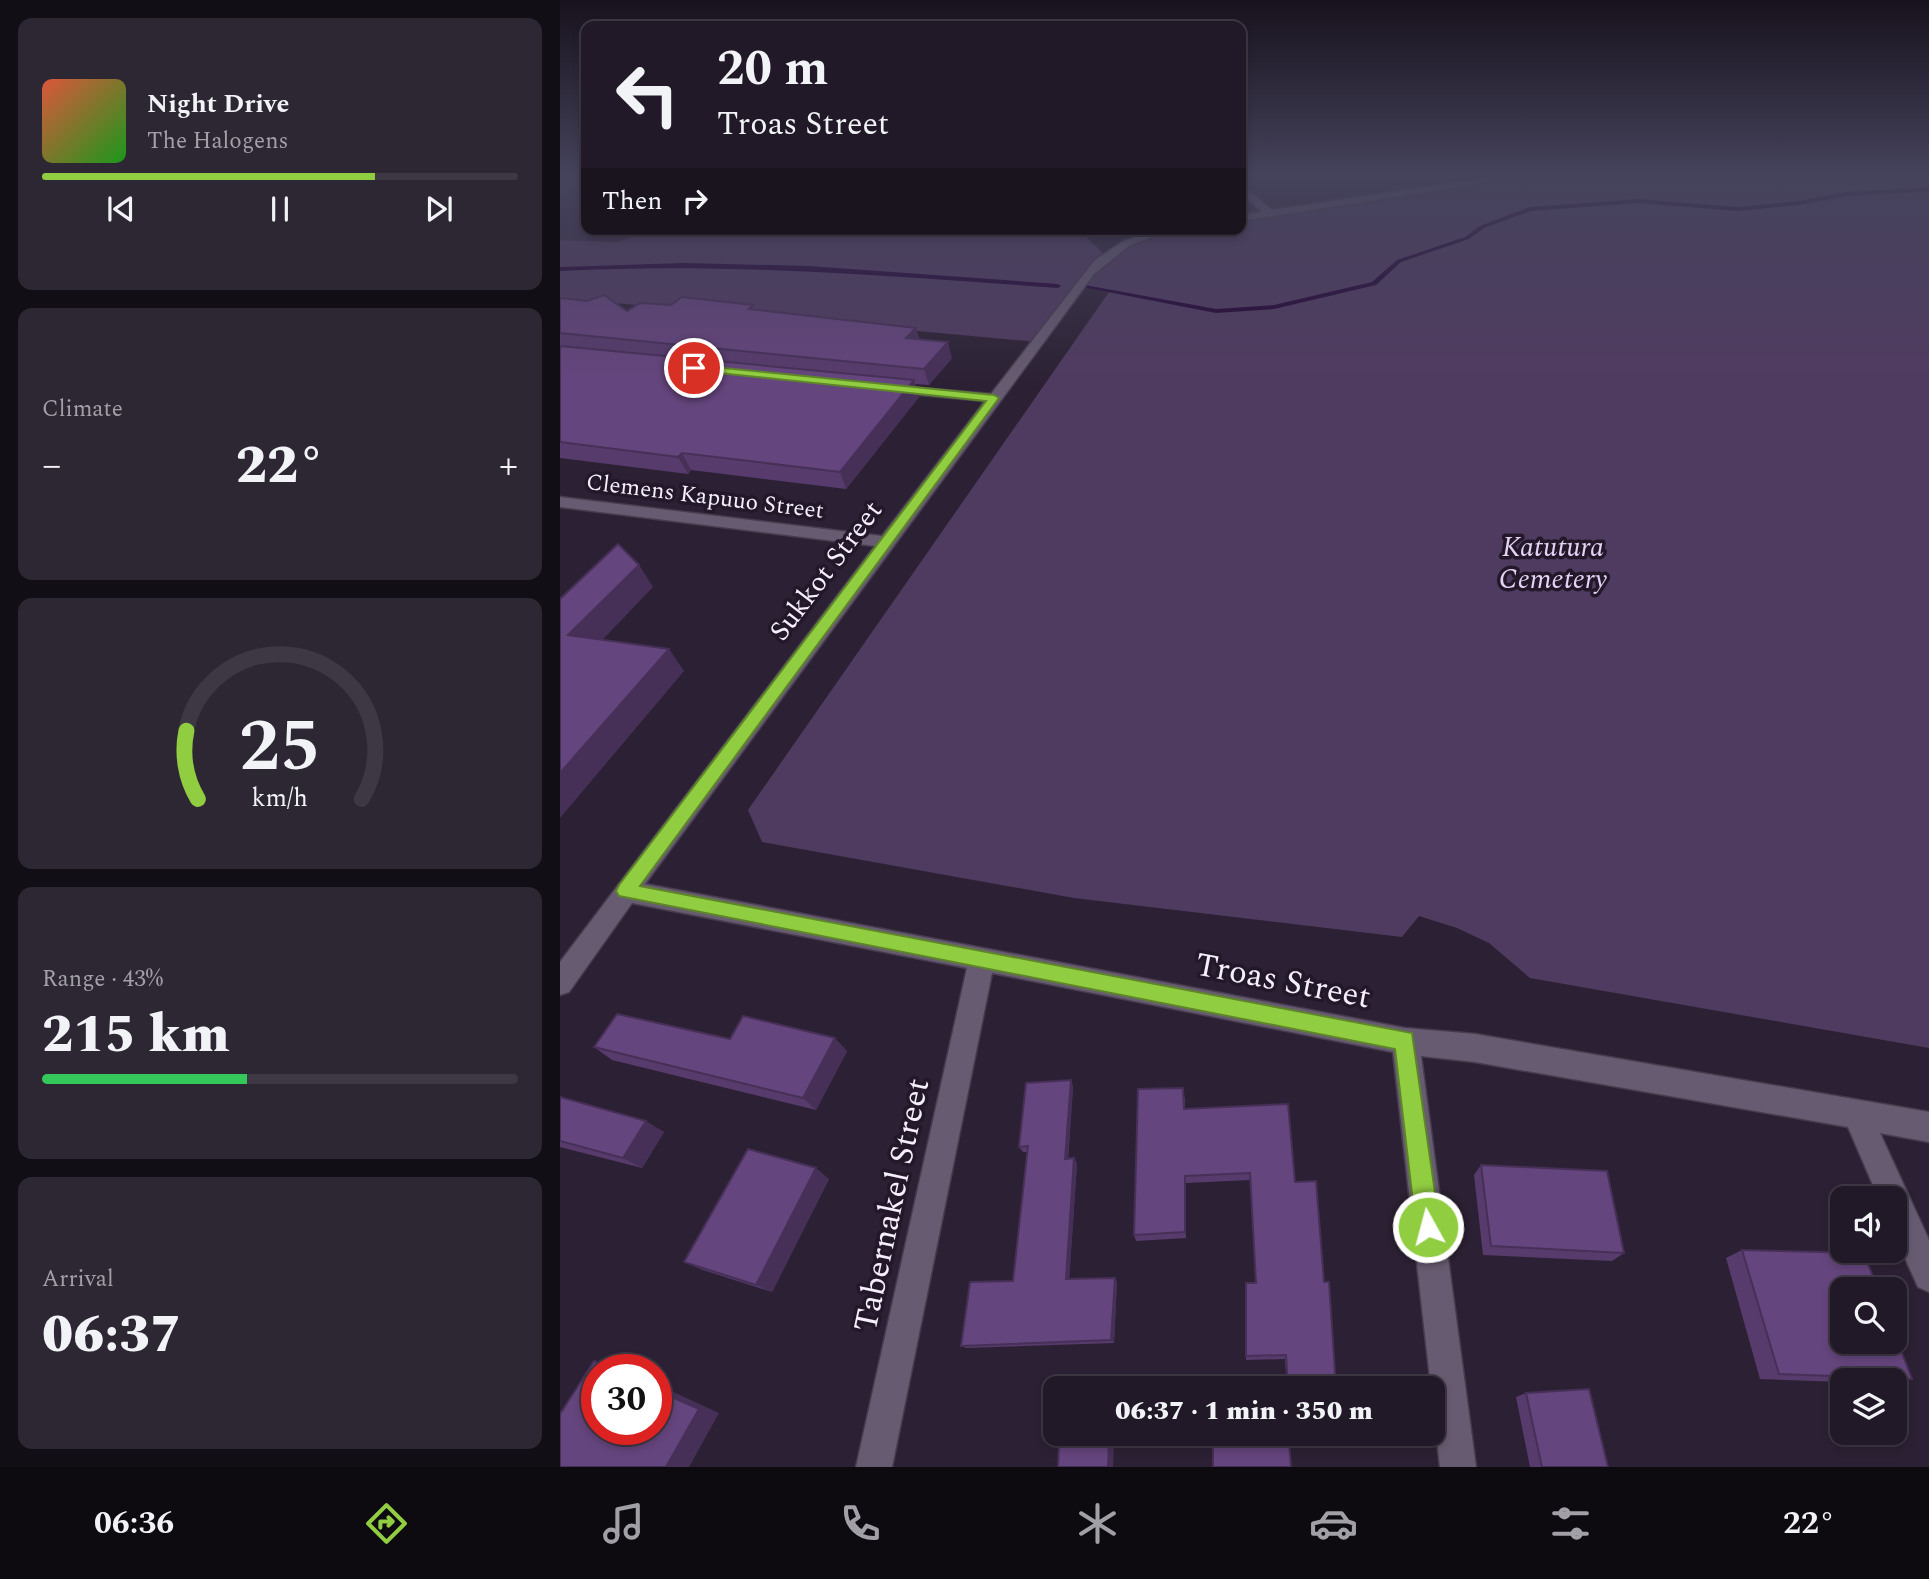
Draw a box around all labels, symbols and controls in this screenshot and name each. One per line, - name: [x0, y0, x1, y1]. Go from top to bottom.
- text: 20 m: [717, 32, 828, 107]
- icon: left: [602, 49, 693, 140]
- text: Night Drive: [147, 84, 289, 124]
- text: Troas Street: [717, 100, 889, 149]
- text: The Halogens: [147, 124, 289, 159]
- text: Then: [602, 181, 662, 221]
- icon: right: [676, 182, 714, 220]
- icon: previous: [102, 190, 140, 228]
- icon: pause: [261, 190, 299, 228]
- icon: next: [420, 190, 458, 228]
- pin: [664, 338, 724, 398]
- icon: arrive: [675, 349, 713, 387]
- text: Climate: [42, 392, 123, 427]
- text: 22°: [236, 427, 324, 506]
- text: −: [42, 437, 61, 495]
- text: +: [499, 437, 518, 495]
- street label: Clemens Kapuuo Street: [584, 465, 826, 529]
- street label: Sukkot Street: [759, 492, 893, 650]
- park label: Katutura Cemetery: [1499, 526, 1608, 601]
- text: 25: [239, 693, 321, 804]
- text: km/h: [252, 780, 308, 818]
- street label: Troas Street: [1191, 940, 1375, 1022]
- text: Range · 43%: [42, 962, 163, 997]
- text: 215 km: [42, 996, 230, 1075]
- street label: Tabernakel Street: [841, 1074, 943, 1336]
- map controls: [1830, 1186, 1907, 1445]
- button: sound: [1830, 1186, 1907, 1263]
- position arrow: [1391, 1190, 1465, 1264]
- text: Arrival: [42, 1262, 114, 1297]
- button: search: [1830, 1277, 1907, 1354]
- text: 06:37: [42, 1296, 181, 1375]
- speed limit sign: 30: [581, 1354, 672, 1445]
- button: layers: [1830, 1368, 1907, 1445]
- text: 06:37 · 1 min · 350 m: [1115, 1391, 1373, 1431]
- text: 06:36: [94, 1499, 174, 1548]
- icon: directions: [362, 1499, 411, 1548]
- icon: music: [599, 1499, 648, 1548]
- icon: phone: [836, 1499, 885, 1548]
- icon: climate: [1073, 1499, 1122, 1548]
- icon: car: [1309, 1499, 1358, 1548]
- icon: filters: [1546, 1499, 1595, 1548]
- text: 22°: [1783, 1499, 1835, 1548]

